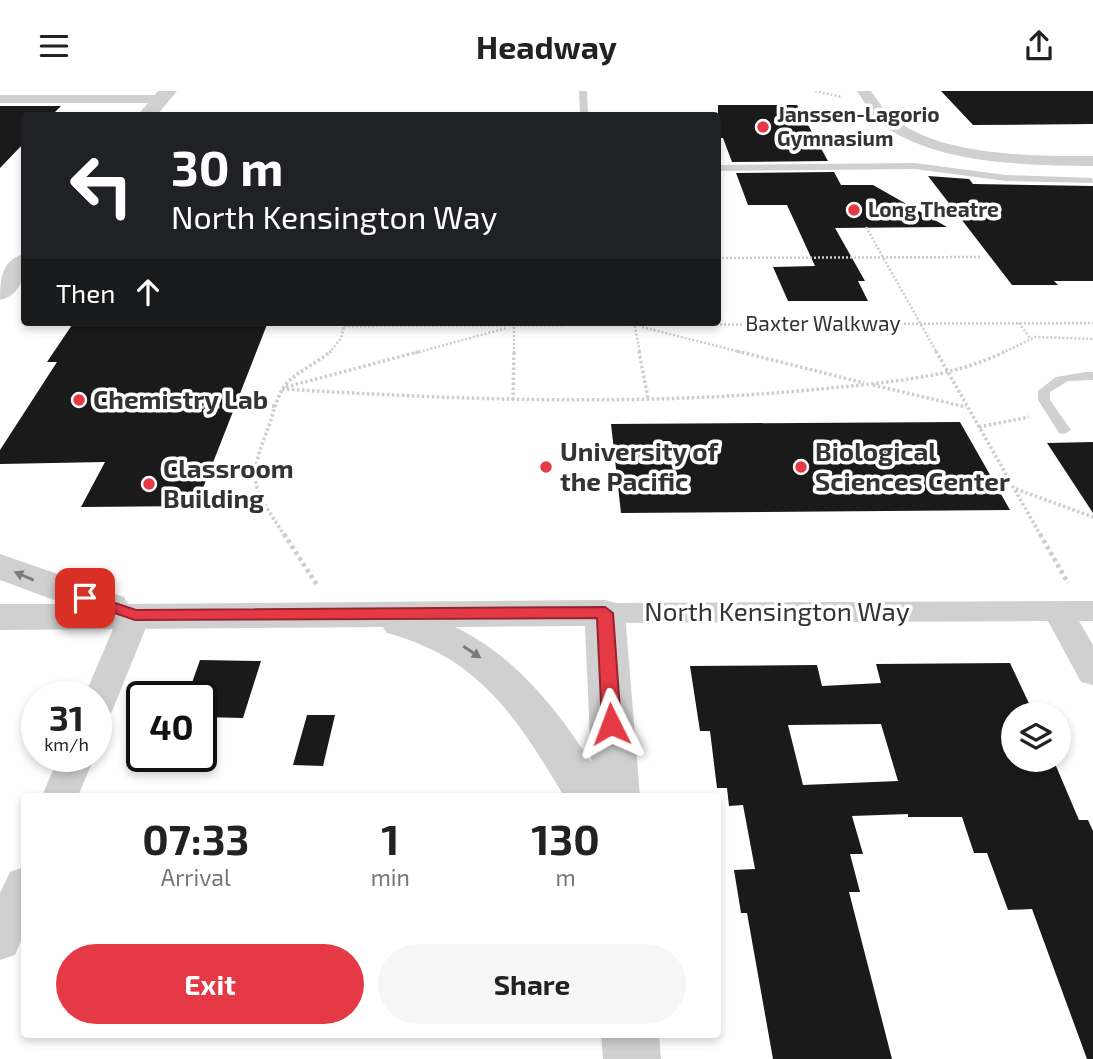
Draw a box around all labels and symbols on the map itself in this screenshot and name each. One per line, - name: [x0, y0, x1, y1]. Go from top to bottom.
- place label: Janssen-Lagorio Gymnasium: [777, 101, 940, 151]
- marker: Janssen-Lagorio Gymnasium: [755, 119, 771, 135]
- place label: Long Theatre: [868, 196, 999, 221]
- marker: Long Theatre: [846, 202, 862, 218]
- street label: Baxter Walkway: [745, 310, 901, 335]
- place label: Chemistry Lab: [93, 383, 268, 415]
- marker: Chemistry Lab: [71, 392, 87, 408]
- place label: University of the Pacific: [560, 435, 720, 496]
- place label: Biological Sciences Center: [815, 435, 1010, 496]
- place label: Classroom Building: [163, 452, 294, 513]
- marker: University of the Pacific: [538, 459, 554, 475]
- marker: Biological Sciences Center: [793, 459, 809, 475]
- marker: Classroom Building: [141, 476, 157, 492]
- pin: [55, 568, 115, 628]
- one-way arrow: [14, 570, 35, 581]
- street label: North Kensington Way: [644, 595, 910, 626]
- one-way arrow: [462, 646, 481, 659]
- speed limit sign: 40: [126, 681, 217, 772]
- position arrow: [574, 687, 648, 761]

